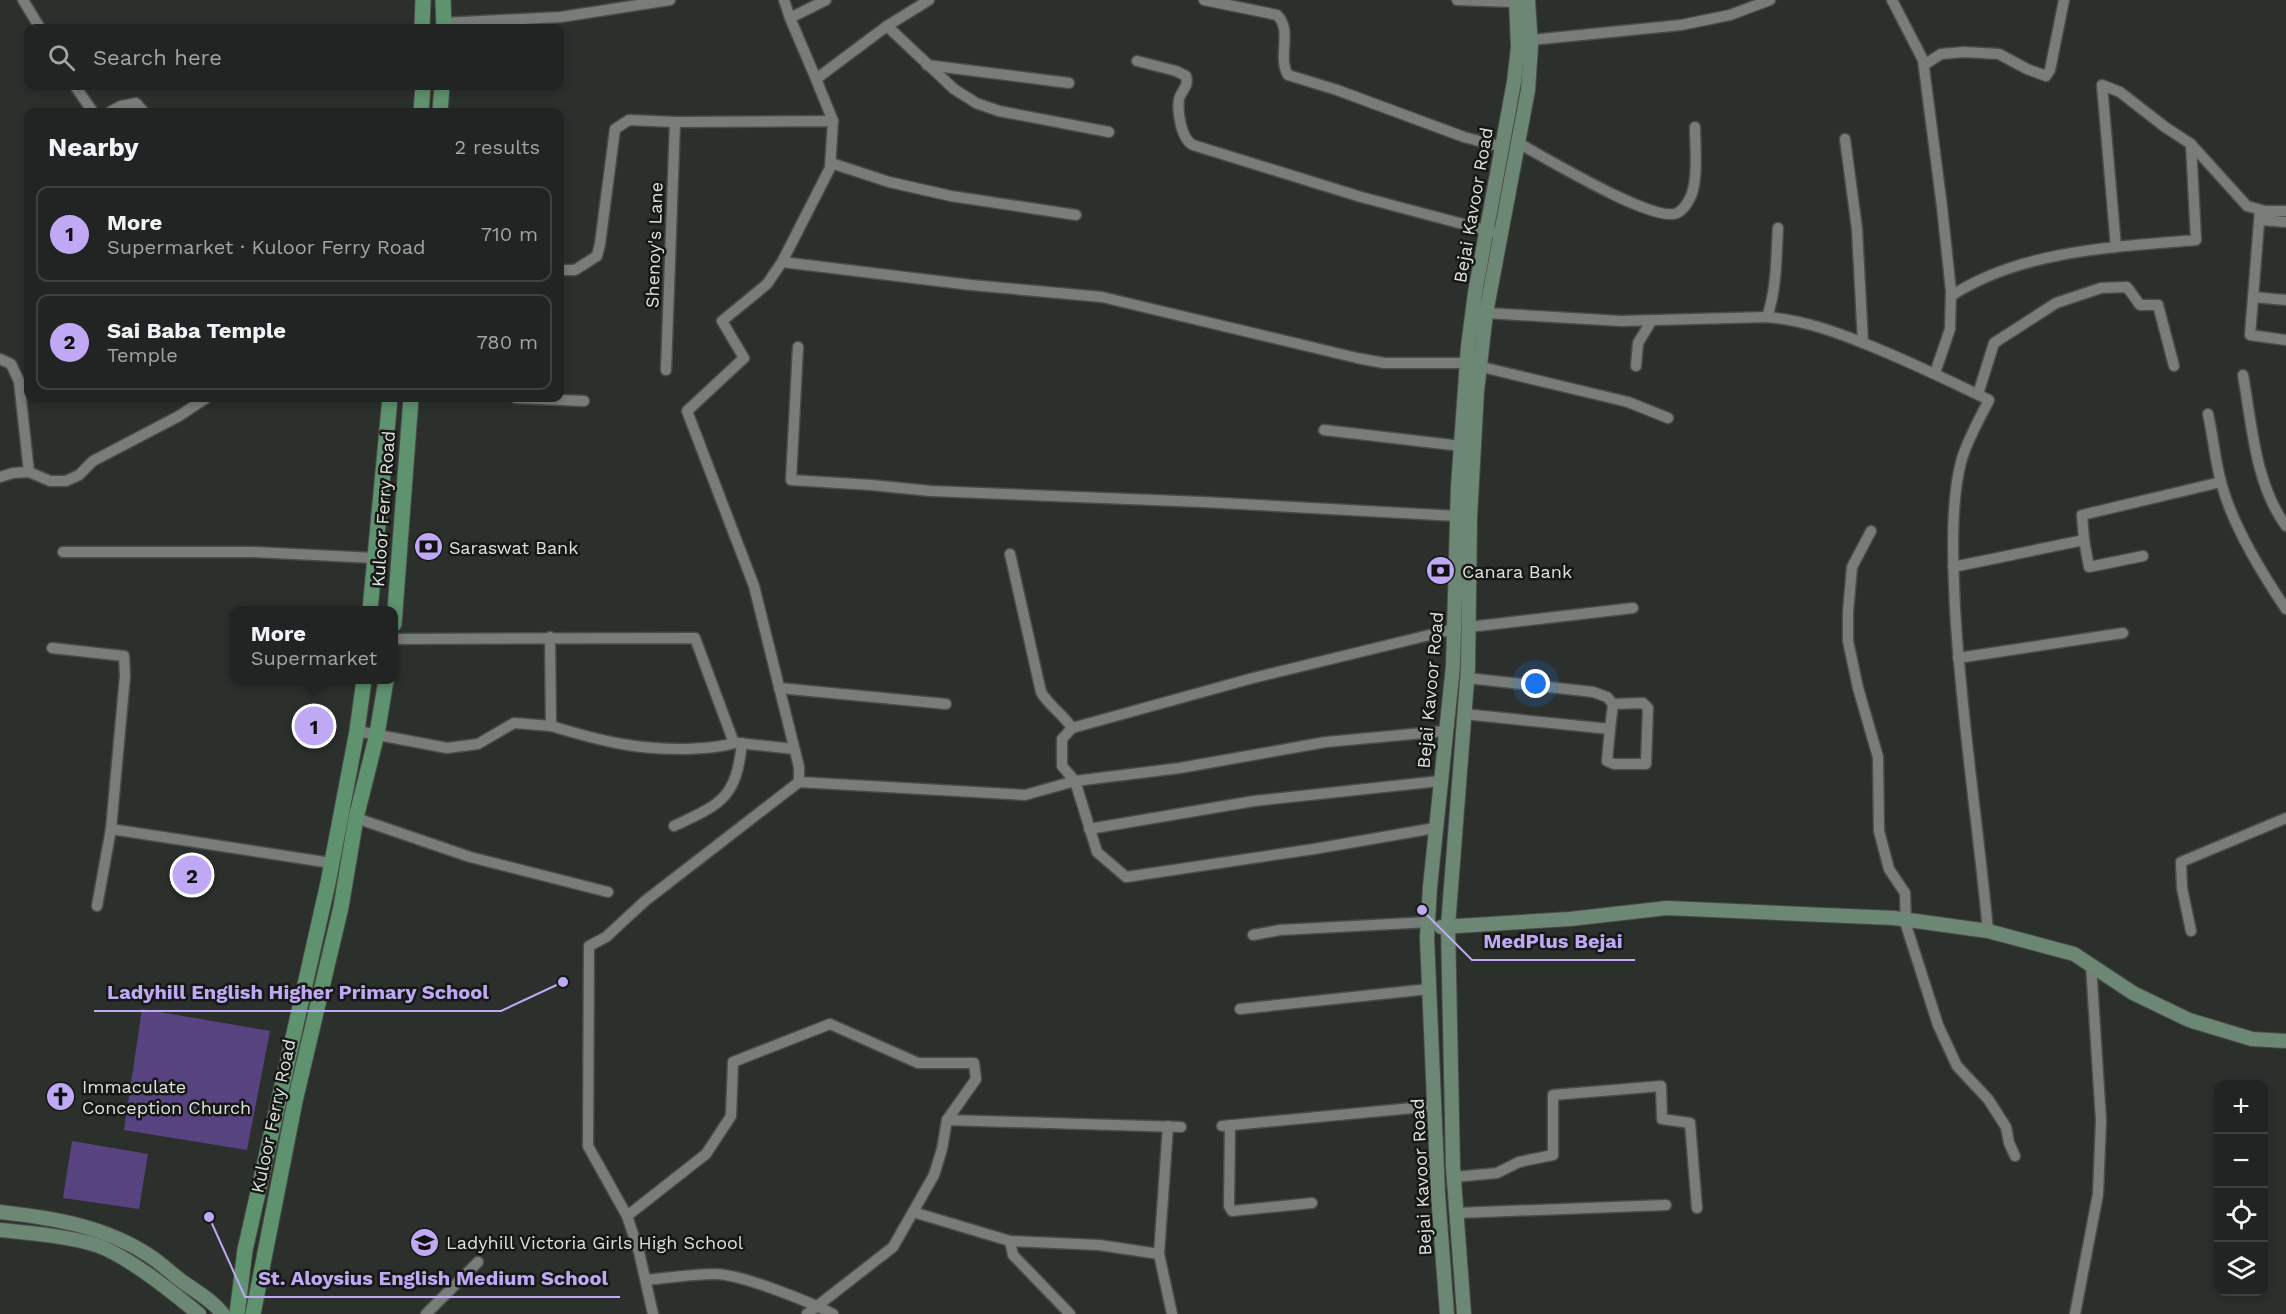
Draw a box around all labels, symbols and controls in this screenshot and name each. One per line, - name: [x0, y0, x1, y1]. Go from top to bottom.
- search box: [24, 24, 564, 90]
- icon: search: [45, 41, 78, 74]
- text: Search here: [93, 45, 222, 70]
- street label: Bejai Kavoor Road: [1449, 126, 1497, 284]
- text: Nearby: [48, 132, 139, 162]
- text: 2 results: [455, 135, 540, 159]
- street label: Shenoy's Lane: [641, 182, 667, 308]
- text: More: [107, 210, 162, 235]
- text: 1: [65, 222, 74, 246]
- text: 710 m: [481, 222, 538, 246]
- text: Supermarket · Kuloor Ferry Road: [107, 235, 426, 259]
- text: Sai Baba Temple: [107, 318, 286, 343]
- text: 2: [64, 330, 75, 354]
- text: 780 m: [477, 330, 538, 354]
- text: Temple: [107, 343, 178, 367]
- street label: Kuloor Ferry Road: [367, 430, 399, 588]
- bank icon: Saraswat Bank: [412, 531, 444, 563]
- place label: Saraswat Bank: [449, 537, 578, 558]
- bank icon: Canara Bank: [1425, 555, 1457, 587]
- place label: Canara Bank: [1462, 561, 1572, 582]
- popup: [230, 606, 398, 684]
- street label: Bejai Kavoor Road: [1413, 611, 1447, 769]
- text: More: [251, 621, 306, 646]
- text: Supermarket: [251, 646, 377, 670]
- your location: [1521, 669, 1550, 698]
- pin: 1: [294, 704, 334, 748]
- pin: 2: [172, 852, 212, 898]
- callout: MedPlus Bejai: [1472, 922, 1635, 960]
- text: MedPlus Bejai: [1483, 929, 1623, 953]
- callout: Ladyhill English Higher Primary School: [94, 973, 501, 1011]
- text: Ladyhill English Higher Primary School: [107, 980, 489, 1004]
- street label: Kuloor Ferry Road: [246, 1037, 300, 1195]
- place label: Immaculate Conception Church: [82, 1076, 251, 1118]
- church icon: Immaculate Conception Church: [45, 1080, 77, 1112]
- map controls: [2214, 1080, 2268, 1296]
- button: +: [2214, 1080, 2268, 1134]
- street label: Bejai Kavoor Road: [1406, 1098, 1436, 1256]
- button: −: [2214, 1134, 2268, 1188]
- button: locate: [2214, 1188, 2268, 1242]
- school or university icon: Ladyhill Victoria Girls High School: [409, 1226, 441, 1258]
- place label: Ladyhill Victoria Girls High School: [446, 1232, 744, 1253]
- button: layers: [2214, 1242, 2268, 1296]
- callout: St. Aloysius English Medium School: [245, 1259, 620, 1297]
- text: St. Aloysius English Medium School: [258, 1266, 609, 1290]

